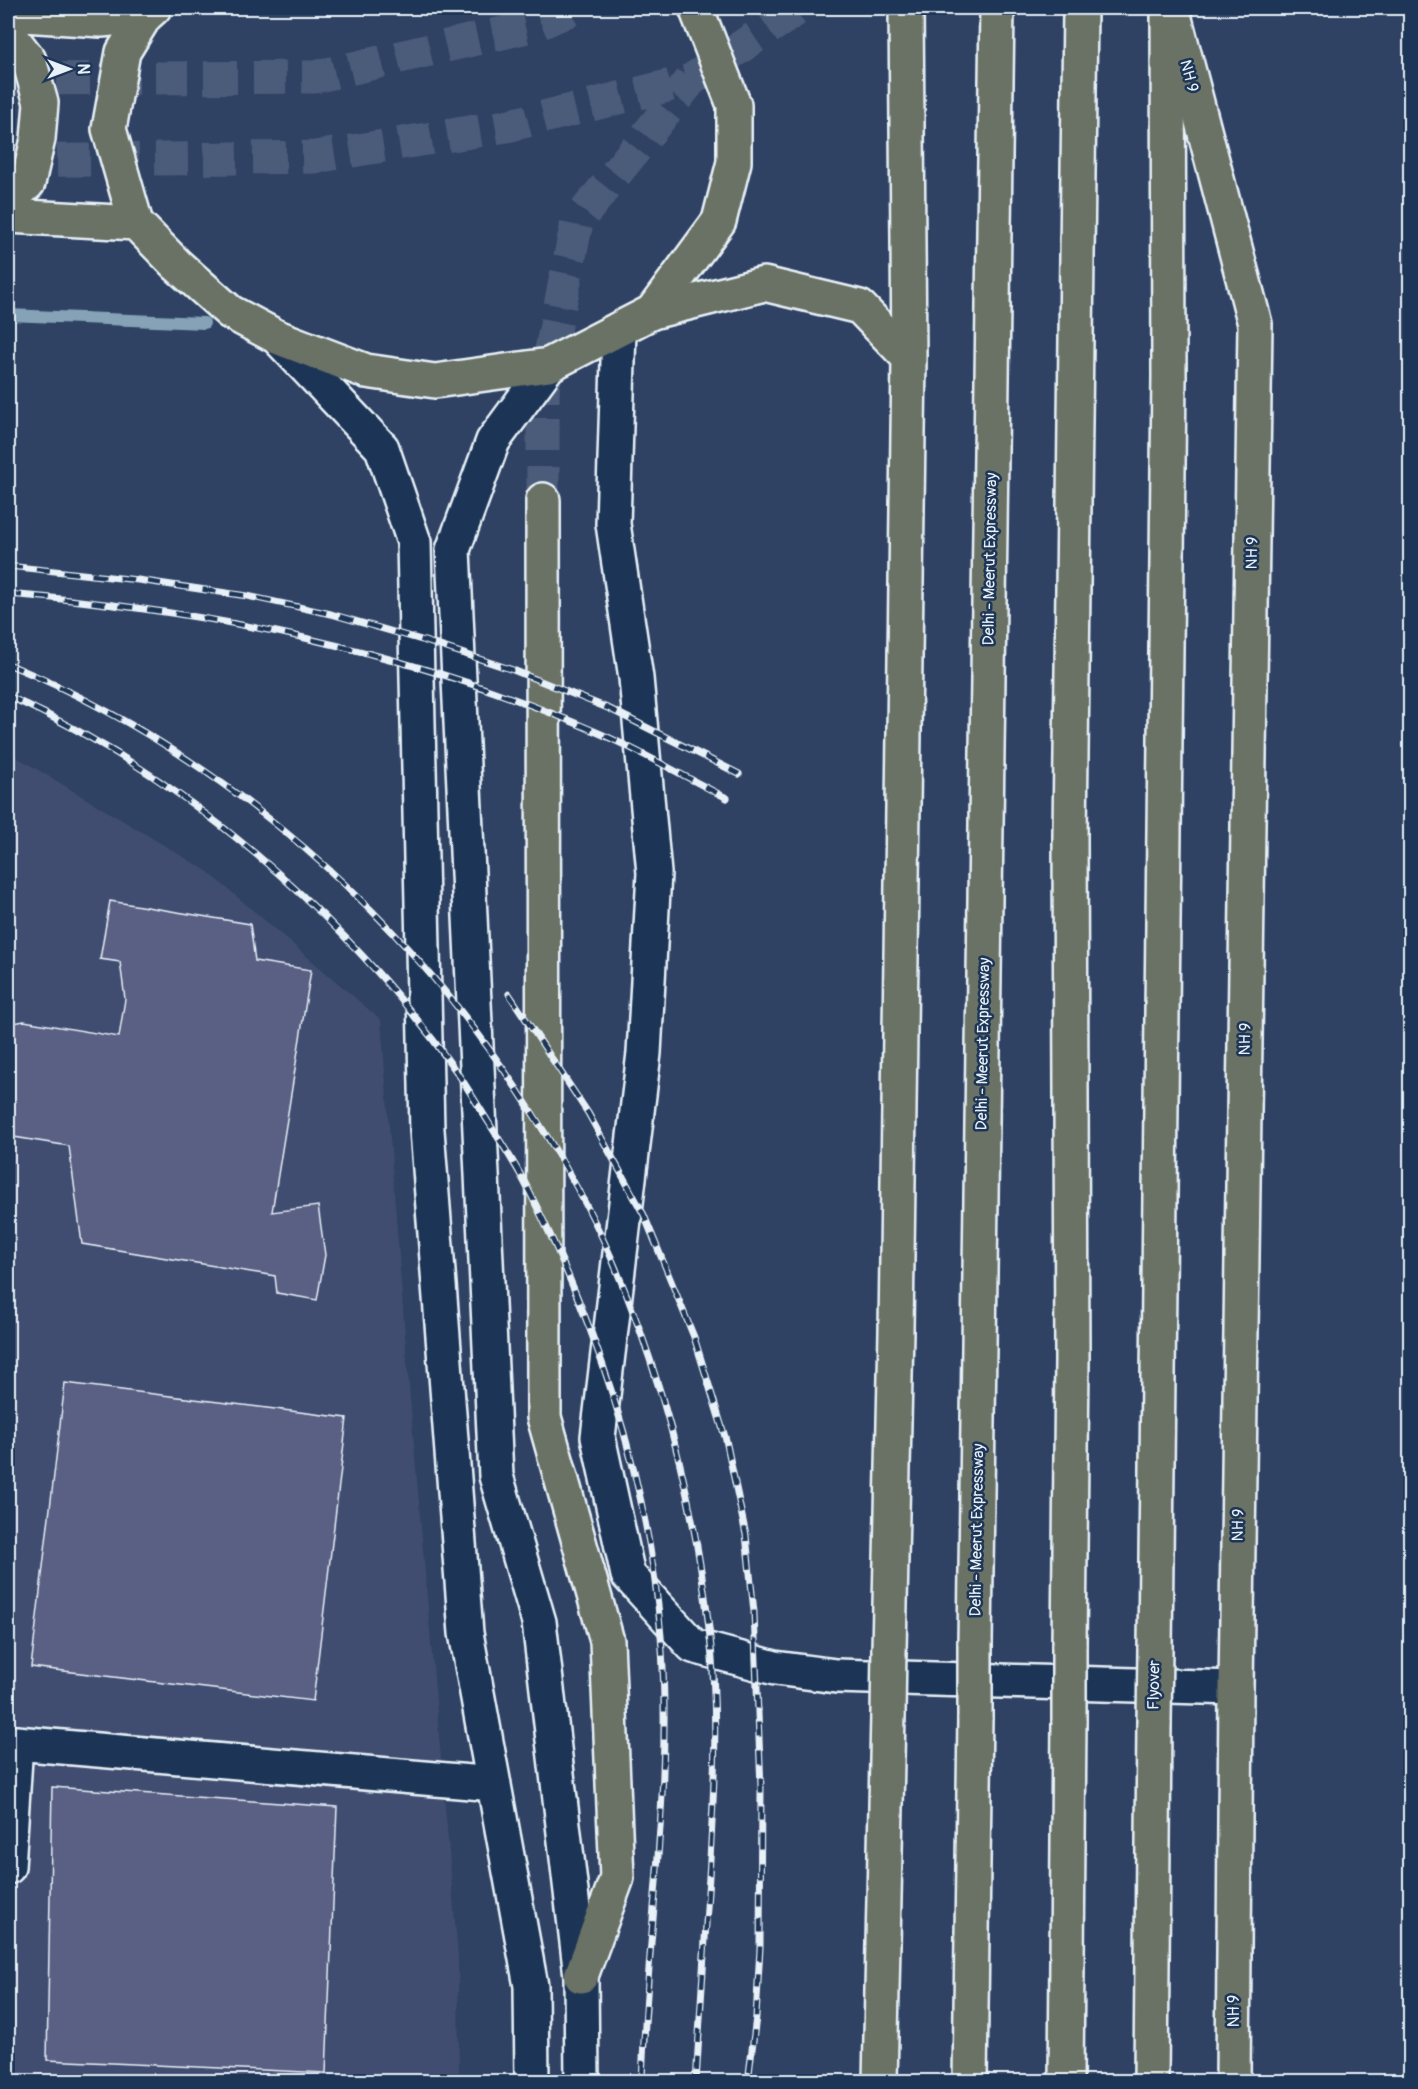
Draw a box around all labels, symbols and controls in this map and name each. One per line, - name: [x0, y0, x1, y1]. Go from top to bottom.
- north arrow: [39, 39, 99, 99]
- street label: NH 9: [1175, 58, 1203, 94]
- text: N: [73, 64, 93, 75]
- street label: Delhi - Meerut Expressway: [978, 472, 1002, 646]
- street label: NH 9: [1242, 536, 1262, 570]
- street label: Delhi - Meerut Expressway: [971, 957, 995, 1131]
- street label: NH 9: [1235, 1022, 1255, 1056]
- street label: Delhi - Meerut Expressway: [965, 1443, 989, 1617]
- street label: NH 9: [1228, 1508, 1248, 1542]
- street label: Flyover: [1144, 1660, 1164, 1710]
- street label: NH 9: [1224, 1995, 1244, 2027]

